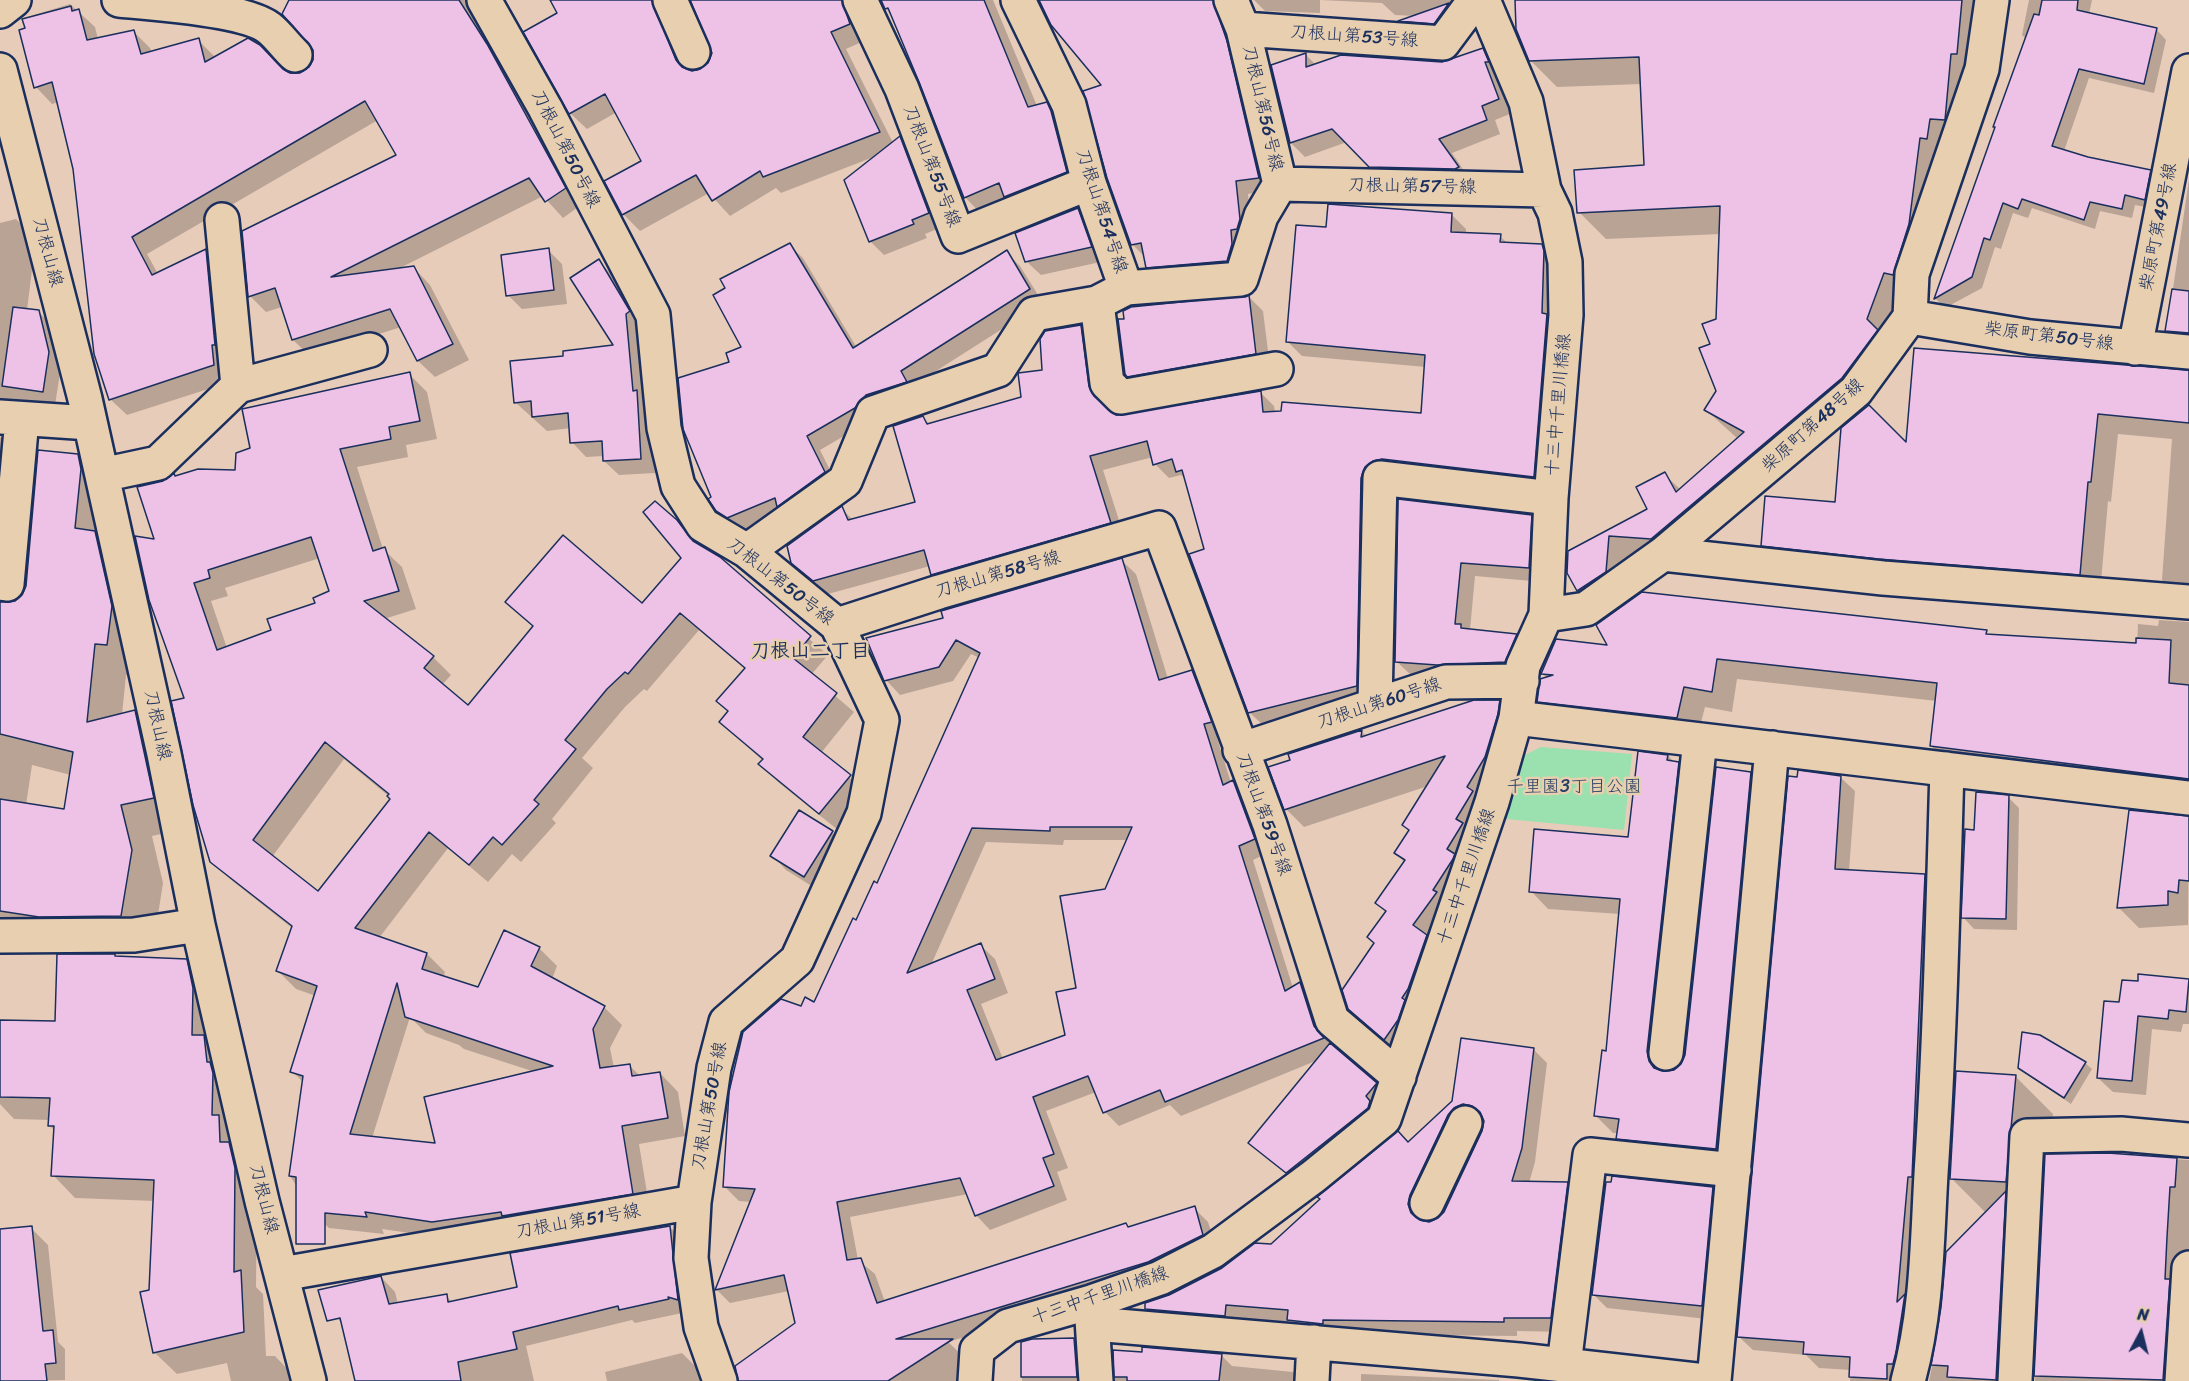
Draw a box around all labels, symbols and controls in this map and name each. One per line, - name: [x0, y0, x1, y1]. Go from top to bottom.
- street label: 刀根山第53号線: [1289, 22, 1419, 52]
- street label: 刀根山第56号線: [1237, 43, 1287, 173]
- street label: 刀根山第50号線: [526, 86, 604, 212]
- street label: 刀根山第55号線: [898, 101, 964, 231]
- street label: 刀根山第54号線: [1071, 146, 1131, 276]
- street label: 柴原町第49号線: [2136, 161, 2182, 293]
- street label: 刀根山第57号線: [1347, 175, 1477, 199]
- street label: 刀根山線: [27, 214, 67, 290]
- street label: 柴原町第50号線: [1983, 318, 2115, 356]
- street label: 十三中千里川橋線: [1542, 332, 1576, 478]
- street label: 柴原町第48号線: [1757, 374, 1869, 478]
- street label: 刀根山第50号線: [722, 533, 838, 631]
- street label: 刀根山第58号線: [933, 547, 1063, 603]
- district label: 刀根山二丁目: [750, 640, 870, 664]
- street label: 刀根山第60号線: [1314, 674, 1444, 734]
- street label: 刀根山線: [139, 688, 175, 762]
- street label: 刀根山第59号線: [1231, 749, 1295, 879]
- park label: 千里園3丁目公園: [1506, 776, 1642, 798]
- street label: 十三中千里川橋線: [1433, 805, 1501, 949]
- street label: 刀根山第50号線: [688, 1040, 732, 1172]
- street label: 刀根山線: [244, 1161, 282, 1237]
- street label: 刀根山第51号線: [514, 1200, 642, 1244]
- street label: 十三中千里川橋線: [1028, 1262, 1172, 1330]
- text: N: [2136, 1300, 2151, 1330]
- north arrow: [2111, 1303, 2171, 1363]

